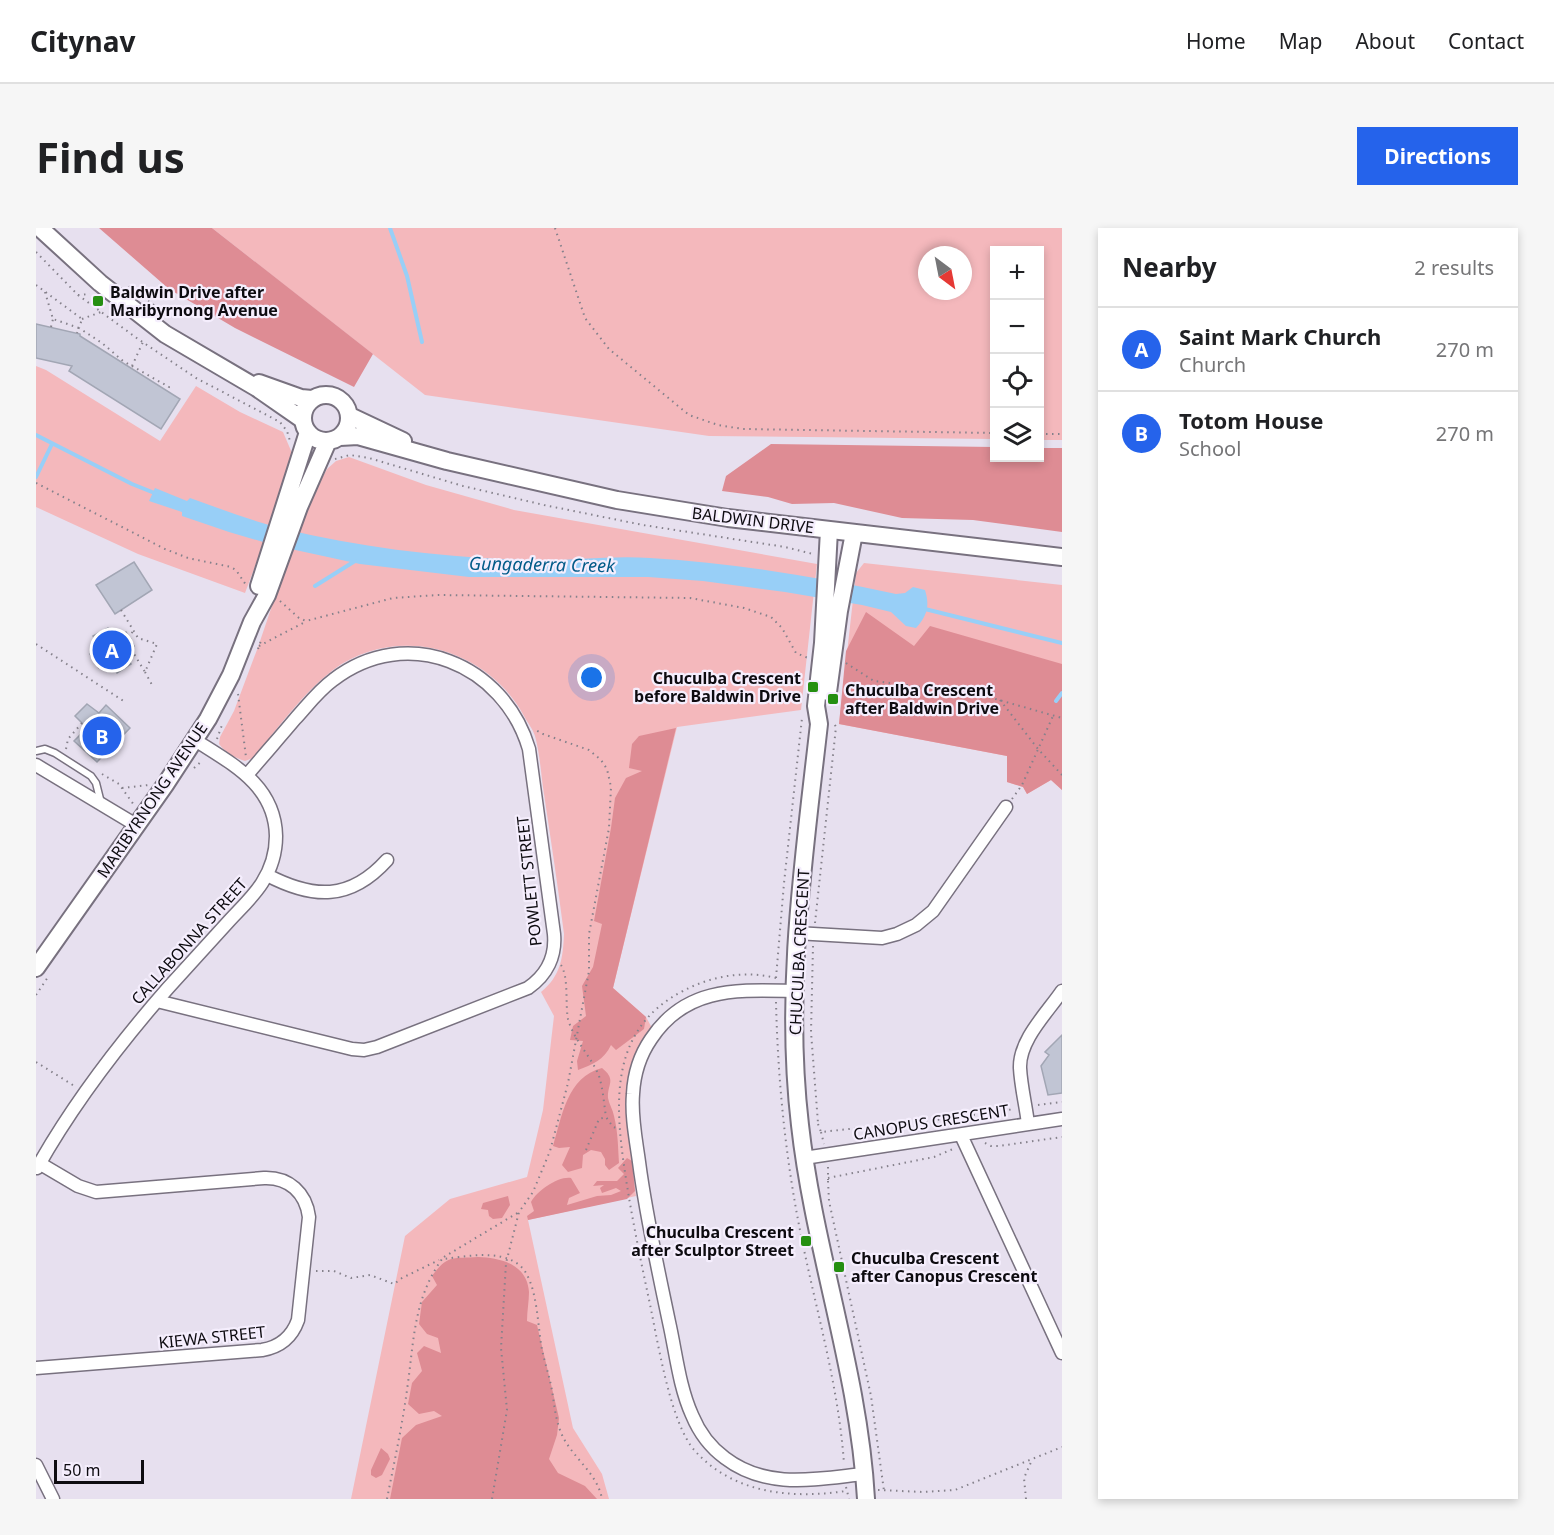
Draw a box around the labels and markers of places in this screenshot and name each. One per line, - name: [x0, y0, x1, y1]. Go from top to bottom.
- place label: Baldwin Drive after Maribyrnong Avenue: [110, 281, 278, 321]
- marker: Baldwin Drive after Maribyrnong Avenue: [91, 294, 105, 308]
- pin: A: [92, 628, 132, 672]
- place label: Chuculba Crescent before Baldwin Drive: [634, 667, 801, 707]
- place label: Chuculba Crescent after Baldwin Drive: [845, 679, 999, 719]
- marker: Chuculba Crescent before Baldwin Drive: [806, 680, 820, 694]
- marker: Chuculba Crescent after Baldwin Drive: [826, 692, 840, 706]
- pin: B: [82, 714, 122, 758]
- place label: Chuculba Crescent after Sculptor Street: [631, 1221, 794, 1261]
- marker: Chuculba Crescent after Sculptor Street: [799, 1234, 813, 1248]
- place label: Chuculba Crescent after Canopus Crescent: [851, 1247, 1037, 1287]
- marker: Chuculba Crescent after Canopus Crescent: [832, 1260, 846, 1274]

